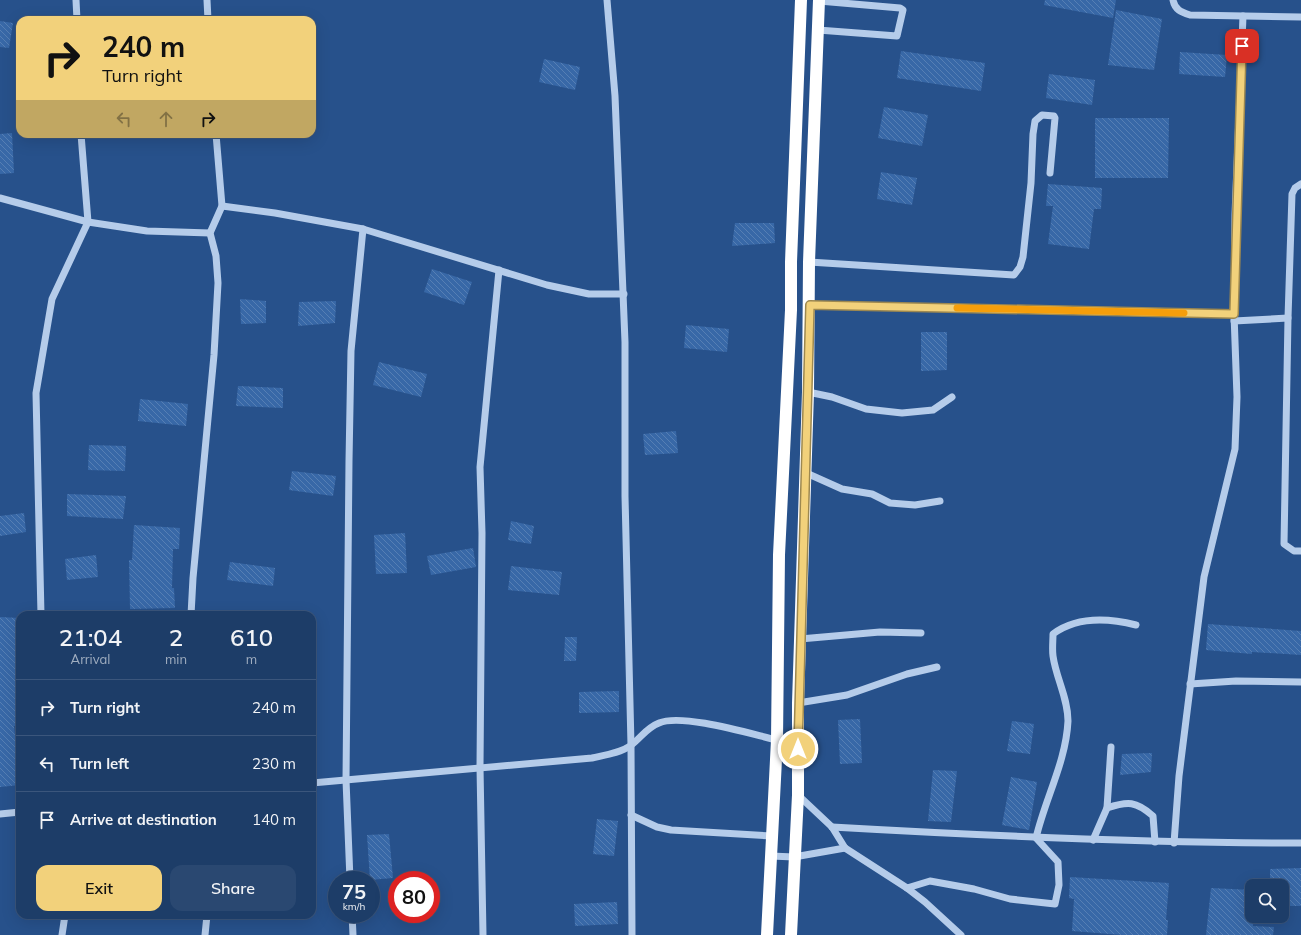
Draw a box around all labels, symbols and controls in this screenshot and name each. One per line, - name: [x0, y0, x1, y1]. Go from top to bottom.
- text: 240 m: [102, 29, 185, 64]
- pin: [1225, 29, 1259, 63]
- icon: right: [36, 32, 88, 84]
- icon: arrive: [1231, 35, 1253, 57]
- text: Turn right: [102, 64, 182, 87]
- icon: left: [113, 108, 135, 130]
- icon: ahead: [155, 108, 177, 130]
- icon: right: [197, 108, 219, 130]
- text: 21:04: [59, 622, 122, 652]
- text: 2: [169, 622, 183, 652]
- text: 610: [230, 622, 273, 652]
- text: Arrival: [71, 651, 110, 667]
- text: min: [165, 651, 187, 667]
- text: m: [246, 651, 257, 667]
- icon: right: [36, 697, 58, 719]
- text: Turn right: [70, 698, 140, 717]
- text: 240 m: [252, 698, 296, 717]
- position arrow: [777, 728, 819, 770]
- icon: left: [36, 753, 58, 775]
- text: Turn left: [70, 754, 129, 773]
- text: 230 m: [252, 754, 296, 773]
- icon: arrive: [36, 809, 58, 831]
- text: Arrive at destination: [70, 810, 217, 829]
- text: 140 m: [252, 810, 296, 829]
- button: Exit: [36, 865, 162, 911]
- button: Share: [170, 865, 296, 911]
- speed limit sign: 80: [388, 871, 440, 923]
- text: 75: [342, 879, 366, 904]
- map controls: [1245, 879, 1289, 923]
- button: search: [1245, 879, 1289, 923]
- text: km/h: [343, 900, 365, 913]

